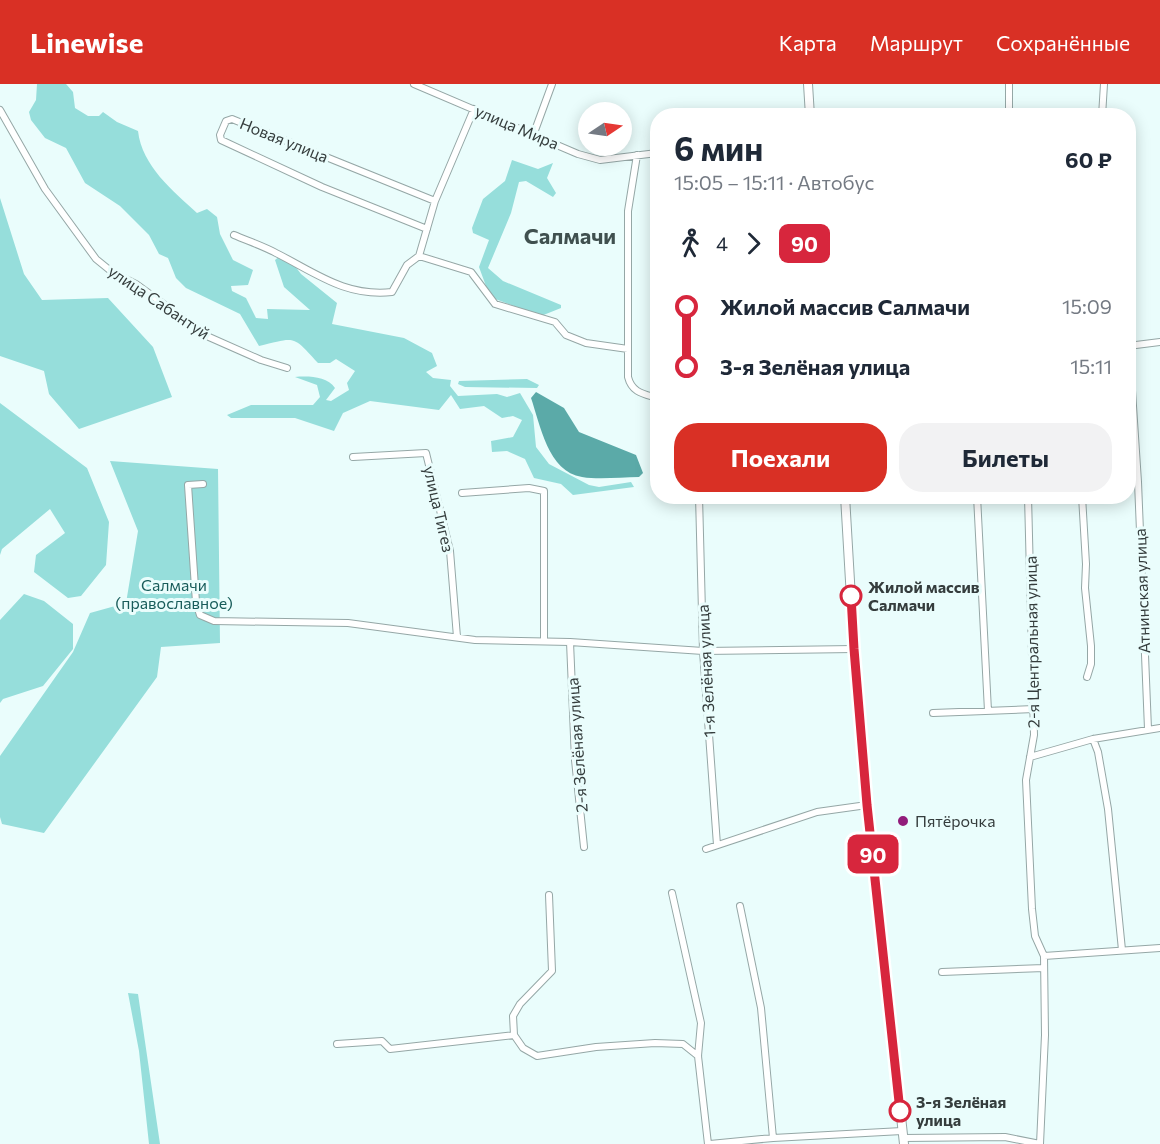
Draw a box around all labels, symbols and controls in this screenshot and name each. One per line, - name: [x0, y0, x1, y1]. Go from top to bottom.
- text: Linewise: [30, 25, 143, 59]
- text: Карта: [779, 30, 837, 55]
- text: Маршрут: [870, 30, 963, 55]
- text: Сохранённые: [996, 30, 1130, 55]
- street label: улица Мира: [473, 100, 562, 153]
- north arrow: [578, 102, 632, 156]
- map controls: [578, 102, 632, 156]
- street label: Новая улица: [237, 113, 331, 166]
- text: 6 мин: [674, 127, 763, 168]
- text: 60 ₽: [1065, 146, 1112, 173]
- text: 15:05 – 15:11 · Автобус: [674, 170, 874, 194]
- district label: Салмачи: [524, 222, 616, 249]
- icon: walk: [674, 227, 707, 260]
- icon: forward: [737, 227, 770, 260]
- text: 4: [716, 231, 728, 255]
- text: 90: [791, 231, 818, 256]
- street label: улица Сабантуй: [105, 261, 214, 343]
- text: Жилой массив Салмачи: [720, 293, 970, 320]
- text: 15:09: [1062, 294, 1112, 318]
- text: 3-я Зелёная улица: [720, 353, 910, 380]
- text: 15:11: [1070, 354, 1112, 378]
- button: Поехали: [674, 423, 887, 492]
- button: Билеты: [899, 423, 1112, 492]
- street label: улица Тигез: [420, 464, 459, 554]
- street label: Атнинская улица: [1130, 528, 1153, 654]
- street label: 2-я Центральная улица: [1020, 556, 1043, 728]
- park label: Салмачи (православное): [115, 575, 233, 612]
- place label: Жилой массив Салмачи: [868, 577, 980, 614]
- marker: Жилой массив Салмачи: [840, 585, 862, 607]
- street label: 1-я Зелёная улица: [693, 604, 718, 738]
- street label: 2-я Зелёная улица: [562, 677, 591, 813]
- place label: Пятёрочка: [915, 811, 995, 830]
- marker: Пятёрочка: [896, 814, 910, 828]
- line badge: 90: [846, 834, 900, 874]
- text: 90: [860, 842, 886, 867]
- place label: 3-я Зелёная улица: [916, 1092, 1006, 1129]
- marker: 3-я Зелёная улица: [889, 1100, 911, 1122]

